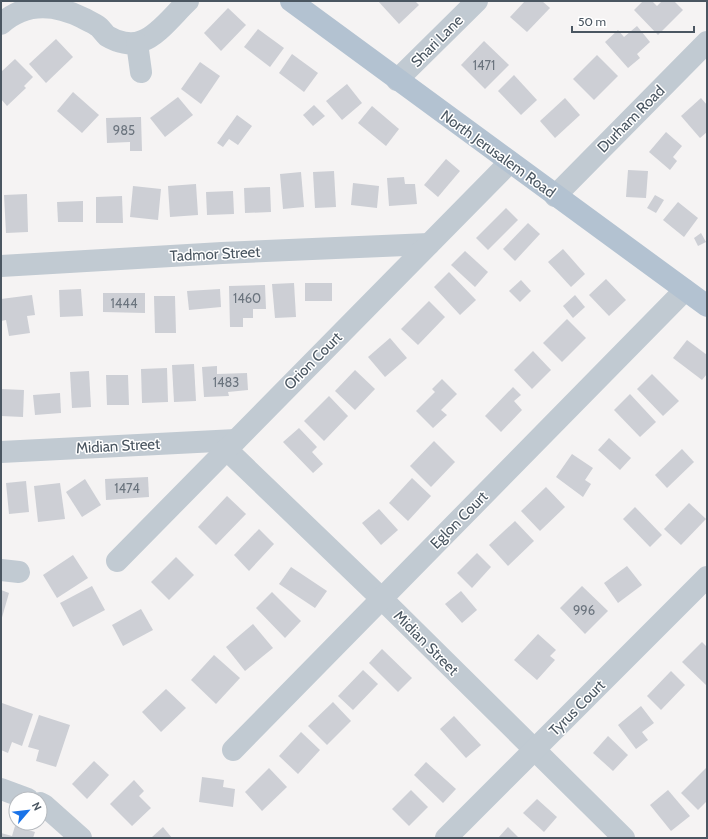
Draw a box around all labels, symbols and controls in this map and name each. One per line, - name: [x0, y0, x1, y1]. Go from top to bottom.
- scale bar: [572, 8, 694, 34]
- street label: Shari Lane: [407, 11, 467, 71]
- text: 50 m: [578, 14, 606, 29]
- house number: 1471: [473, 57, 495, 73]
- street label: Durham Road: [594, 82, 668, 156]
- street label: North Jerusalem Road: [437, 106, 559, 202]
- house number: 985: [113, 122, 135, 138]
- street label: Tadmor Street: [169, 243, 261, 265]
- house number: 1460: [233, 290, 261, 306]
- house number: 1444: [111, 295, 138, 311]
- street label: Orion Court: [280, 328, 346, 394]
- house number: 1483: [213, 374, 239, 390]
- street label: Midian Street: [75, 435, 161, 457]
- house number: 1474: [114, 480, 140, 496]
- street label: Eglon Court: [426, 487, 492, 553]
- house number: 996: [573, 602, 595, 618]
- street label: Midian Street: [390, 607, 462, 679]
- street label: Tyrus Court: [545, 676, 609, 740]
- north arrow: [8, 791, 48, 831]
- text: N: [29, 800, 45, 813]

